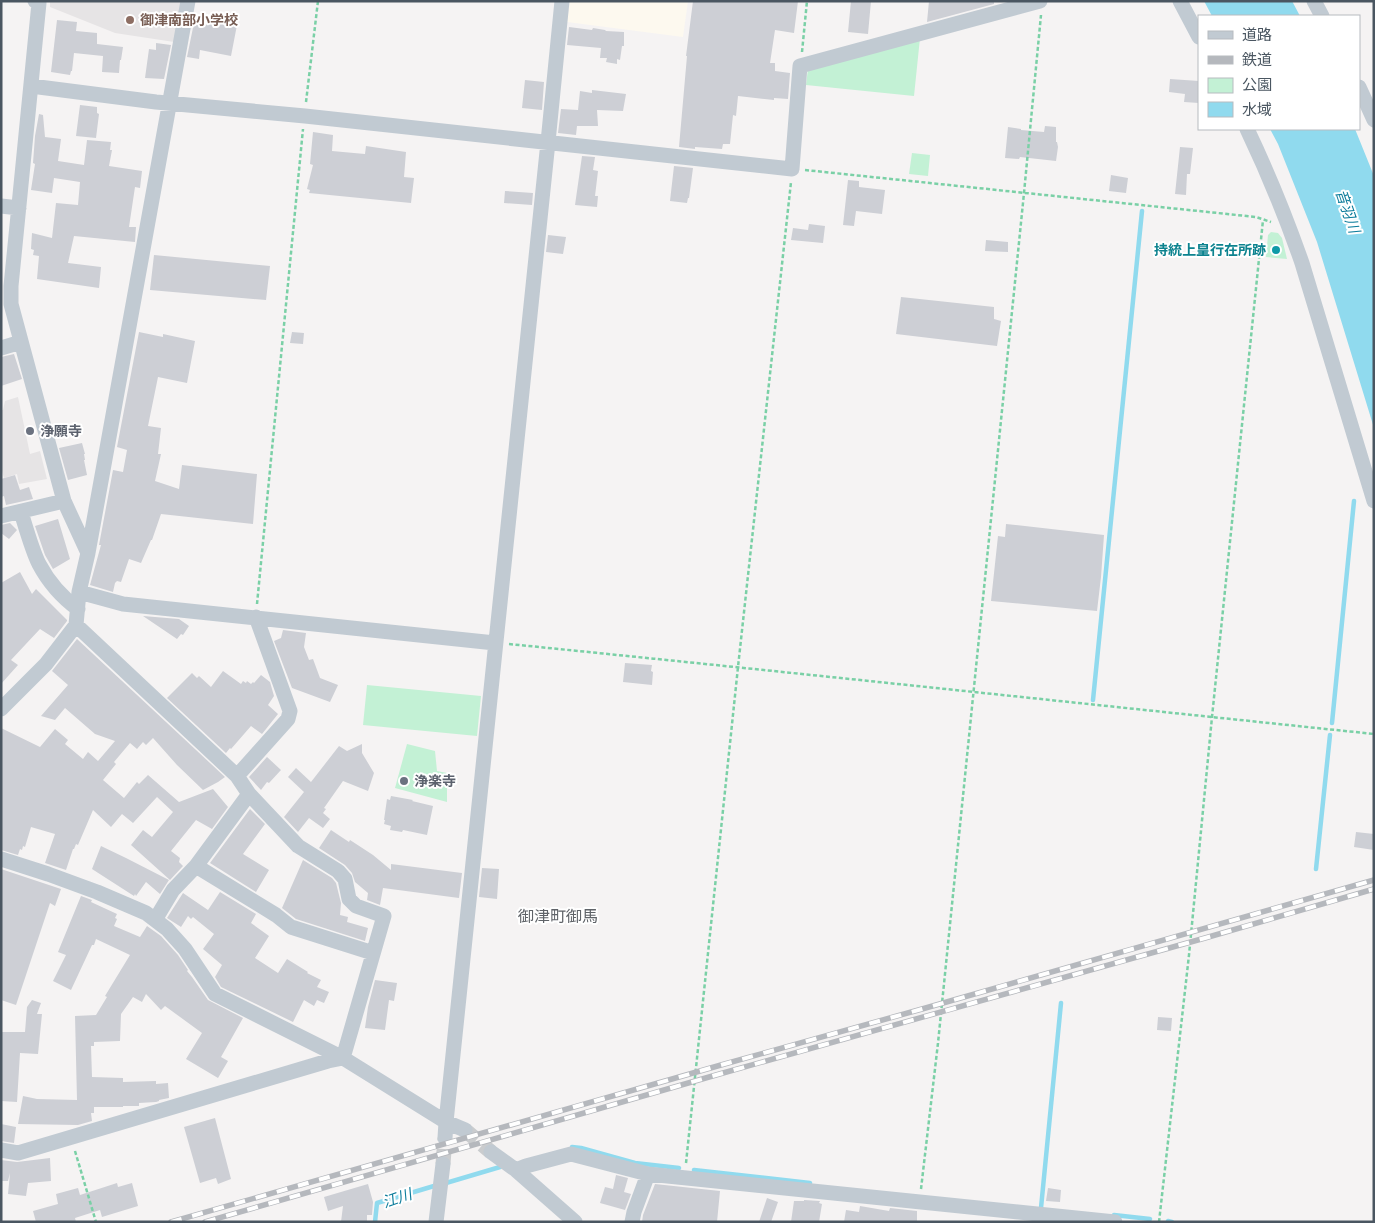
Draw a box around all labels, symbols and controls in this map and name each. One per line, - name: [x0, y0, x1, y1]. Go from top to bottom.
- place label: 御津南部小学校: [140, 11, 238, 29]
- marker: 御津南部小学校: [124, 14, 136, 26]
- legend: [1198, 15, 1360, 130]
- text: 道路: [1242, 25, 1272, 44]
- text: 鉄道: [1242, 50, 1272, 69]
- text: 公園: [1242, 75, 1272, 94]
- text: 水域: [1242, 100, 1272, 119]
- water label: 音羽川: [1332, 187, 1365, 237]
- place label: 持統上皇行在所跡: [1154, 241, 1266, 259]
- marker: 持統上皇行在所跡: [1270, 244, 1282, 256]
- place label: 浄願寺: [40, 422, 82, 440]
- marker: 浄願寺: [24, 425, 36, 437]
- place label: 浄楽寺: [414, 772, 456, 790]
- marker: 浄楽寺: [398, 775, 410, 787]
- district label: 御津町御馬: [518, 906, 598, 926]
- water label: 江川: [380, 1183, 416, 1212]

